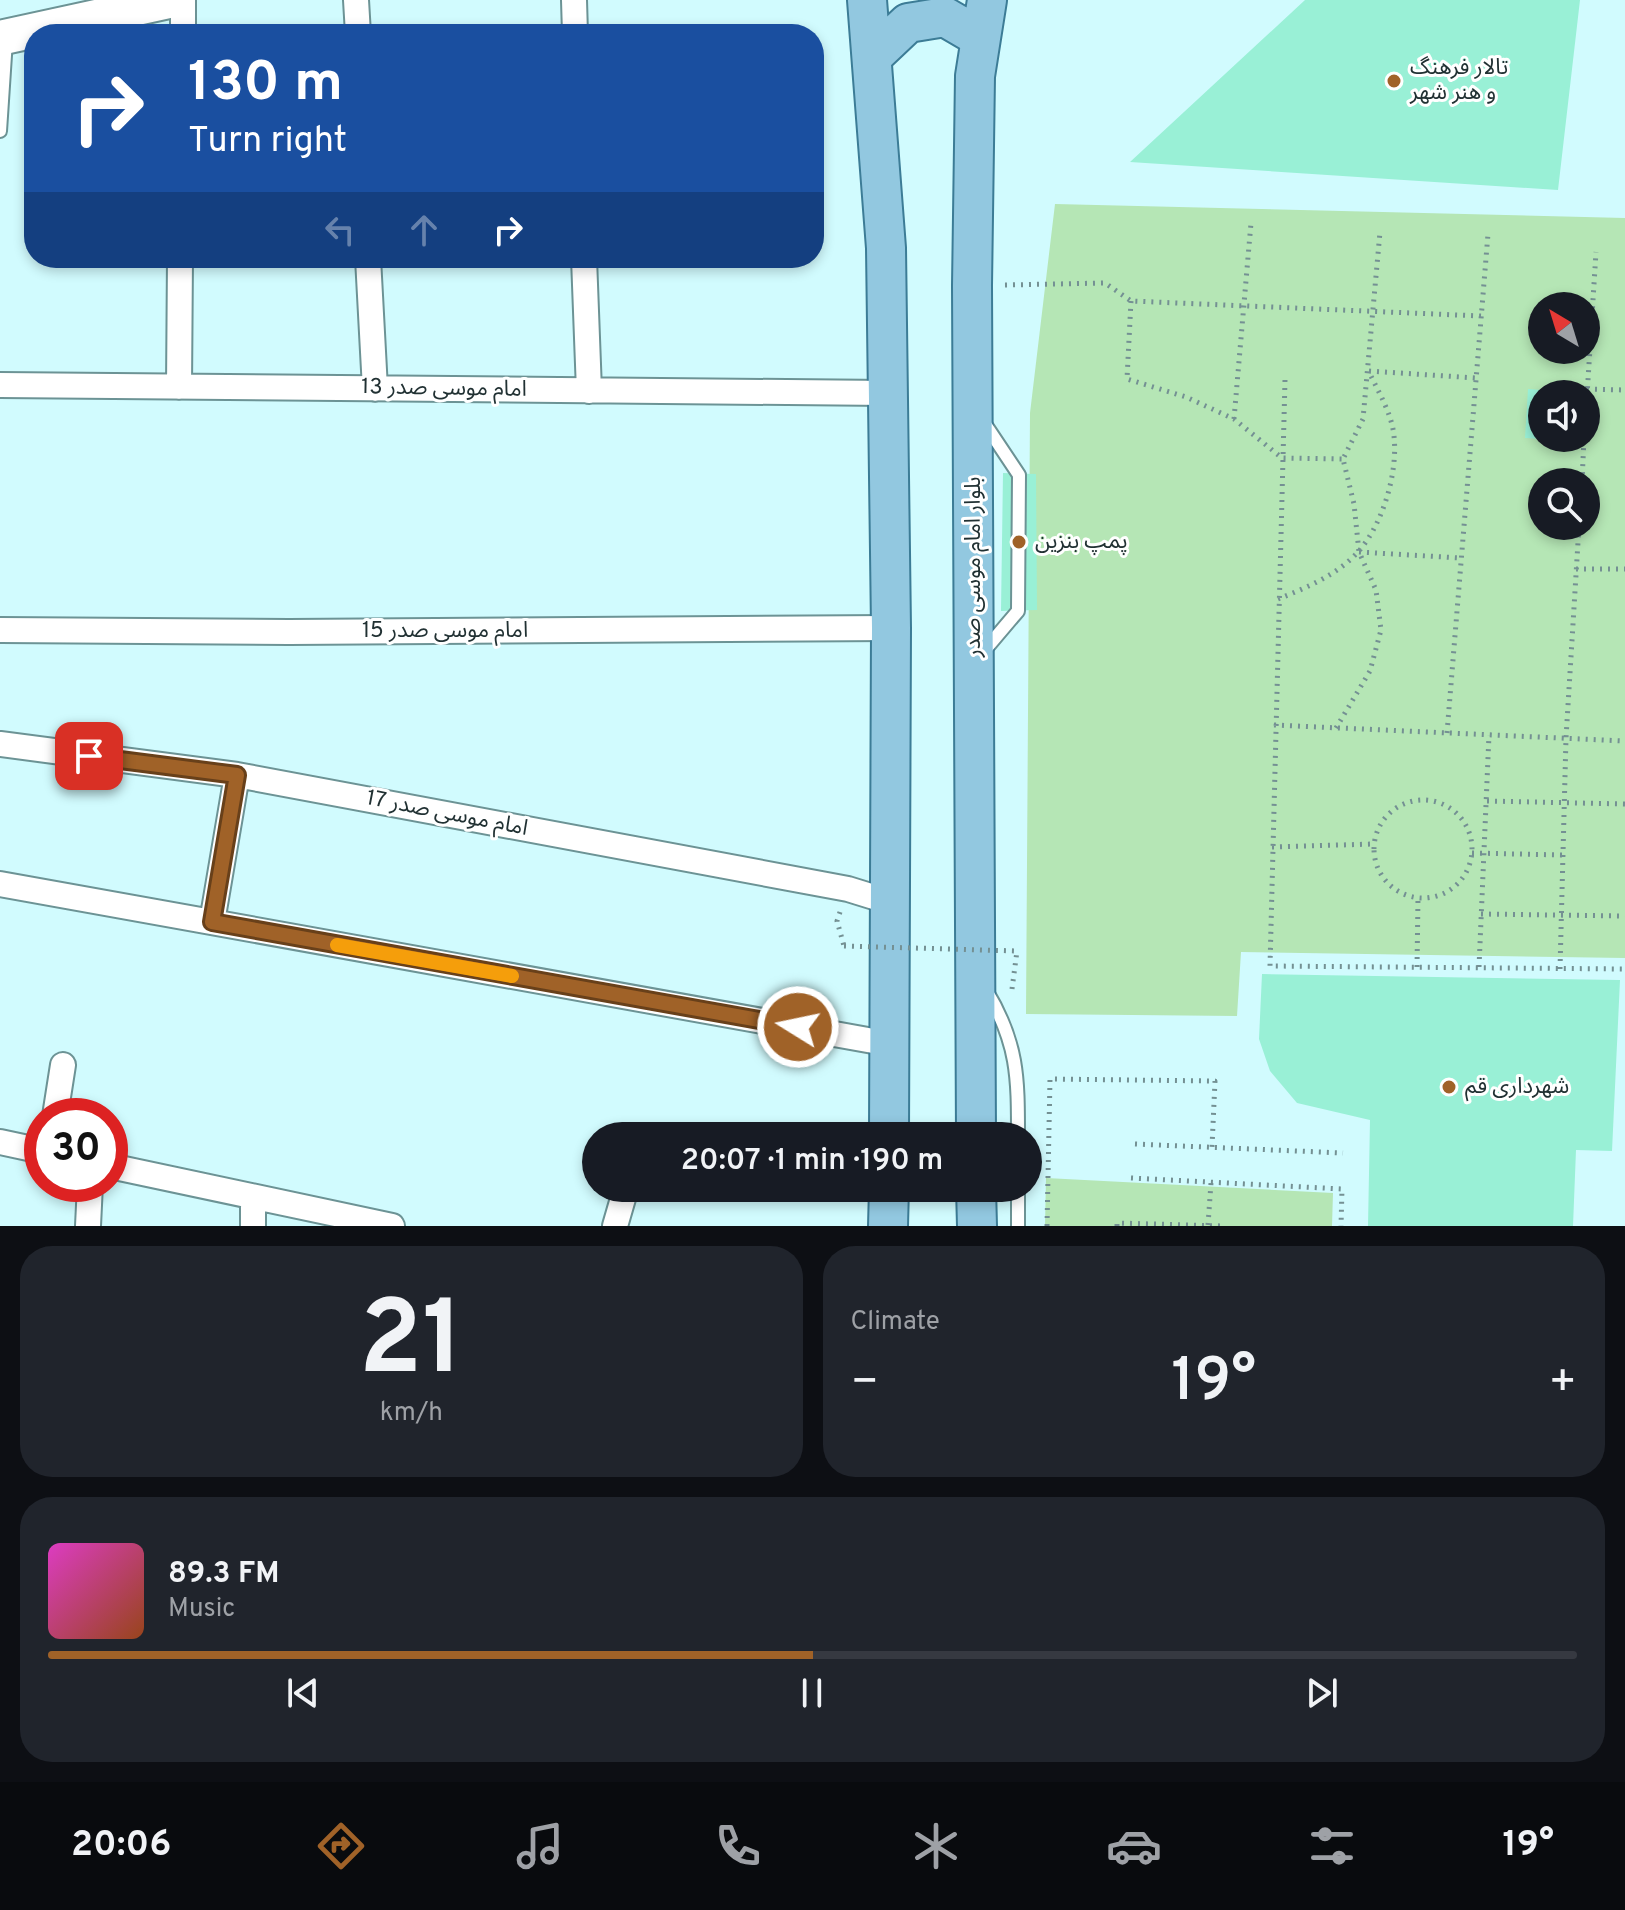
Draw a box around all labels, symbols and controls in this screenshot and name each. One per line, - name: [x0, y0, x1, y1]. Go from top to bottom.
- text: 130 m: [188, 50, 343, 120]
- place label: تالار فرهنگ و هنر شهر: [1409, 55, 1508, 107]
- icon: right: [56, 56, 160, 160]
- marker: تالار فرهنگ و هنر شهر: [1385, 72, 1403, 90]
- text: Turn right: [188, 119, 347, 165]
- icon: left: [318, 208, 362, 252]
- icon: ahead: [402, 208, 446, 252]
- icon: right: [486, 208, 530, 252]
- north arrow: [1528, 292, 1600, 364]
- map controls: [1528, 292, 1600, 540]
- street label: امام موسی صدر 13: [361, 374, 527, 405]
- button: sound: [1528, 380, 1600, 452]
- button: search: [1528, 468, 1600, 540]
- street label: بلوار امام موسی صدر: [961, 477, 989, 658]
- place label: پمپ بنزین: [1035, 529, 1128, 556]
- marker: پمپ بنزین: [1010, 533, 1028, 551]
- street label: امام موسی صدر 15: [362, 618, 528, 646]
- pin: [55, 722, 123, 790]
- icon: arrive: [67, 734, 111, 778]
- street label: امام موسی صدر 17: [364, 785, 530, 844]
- position arrow: [756, 985, 840, 1069]
- place label: شهرداری قم: [1465, 1074, 1569, 1102]
- marker: شهرداری قم: [1440, 1078, 1458, 1096]
- speed limit sign: 30: [24, 1098, 128, 1202]
- text: 20:07 · 1 min · 190 m: [681, 1143, 943, 1180]
- text: 21: [359, 1279, 464, 1411]
- text: Climate: [851, 1306, 940, 1339]
- text: 19°: [1171, 1346, 1256, 1422]
- text: −: [851, 1356, 879, 1412]
- text: +: [1549, 1356, 1577, 1412]
- text: km/h: [380, 1397, 443, 1430]
- text: 89.3 FM: [168, 1556, 280, 1593]
- text: Music: [168, 1593, 235, 1626]
- icon: previous: [281, 1671, 325, 1715]
- icon: pause: [790, 1671, 834, 1715]
- icon: next: [1300, 1671, 1344, 1715]
- icon: directions: [313, 1818, 369, 1874]
- icon: music: [512, 1818, 568, 1874]
- icon: phone: [710, 1818, 766, 1874]
- icon: climate: [908, 1818, 964, 1874]
- icon: car: [1106, 1818, 1162, 1874]
- icon: filters: [1304, 1818, 1360, 1874]
- text: 20:06: [71, 1823, 171, 1869]
- text: 19°: [1502, 1823, 1554, 1869]

